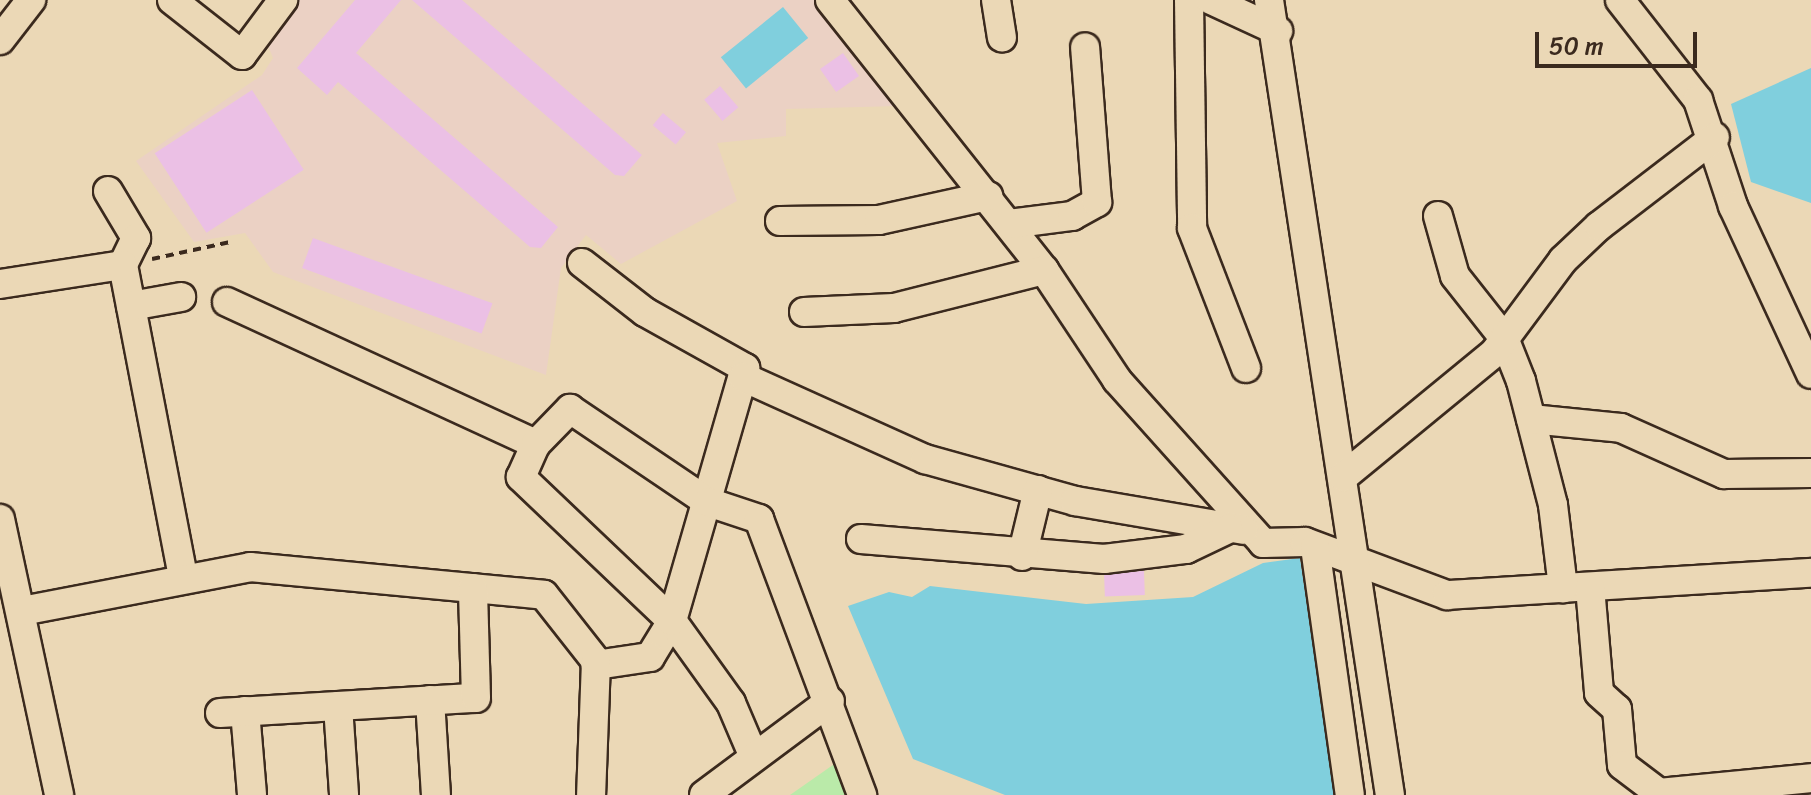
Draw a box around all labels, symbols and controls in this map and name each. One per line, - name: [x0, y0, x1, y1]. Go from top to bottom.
- scale bar: [1539, 16, 1701, 66]
- text: 50 m: [1549, 25, 1604, 67]

